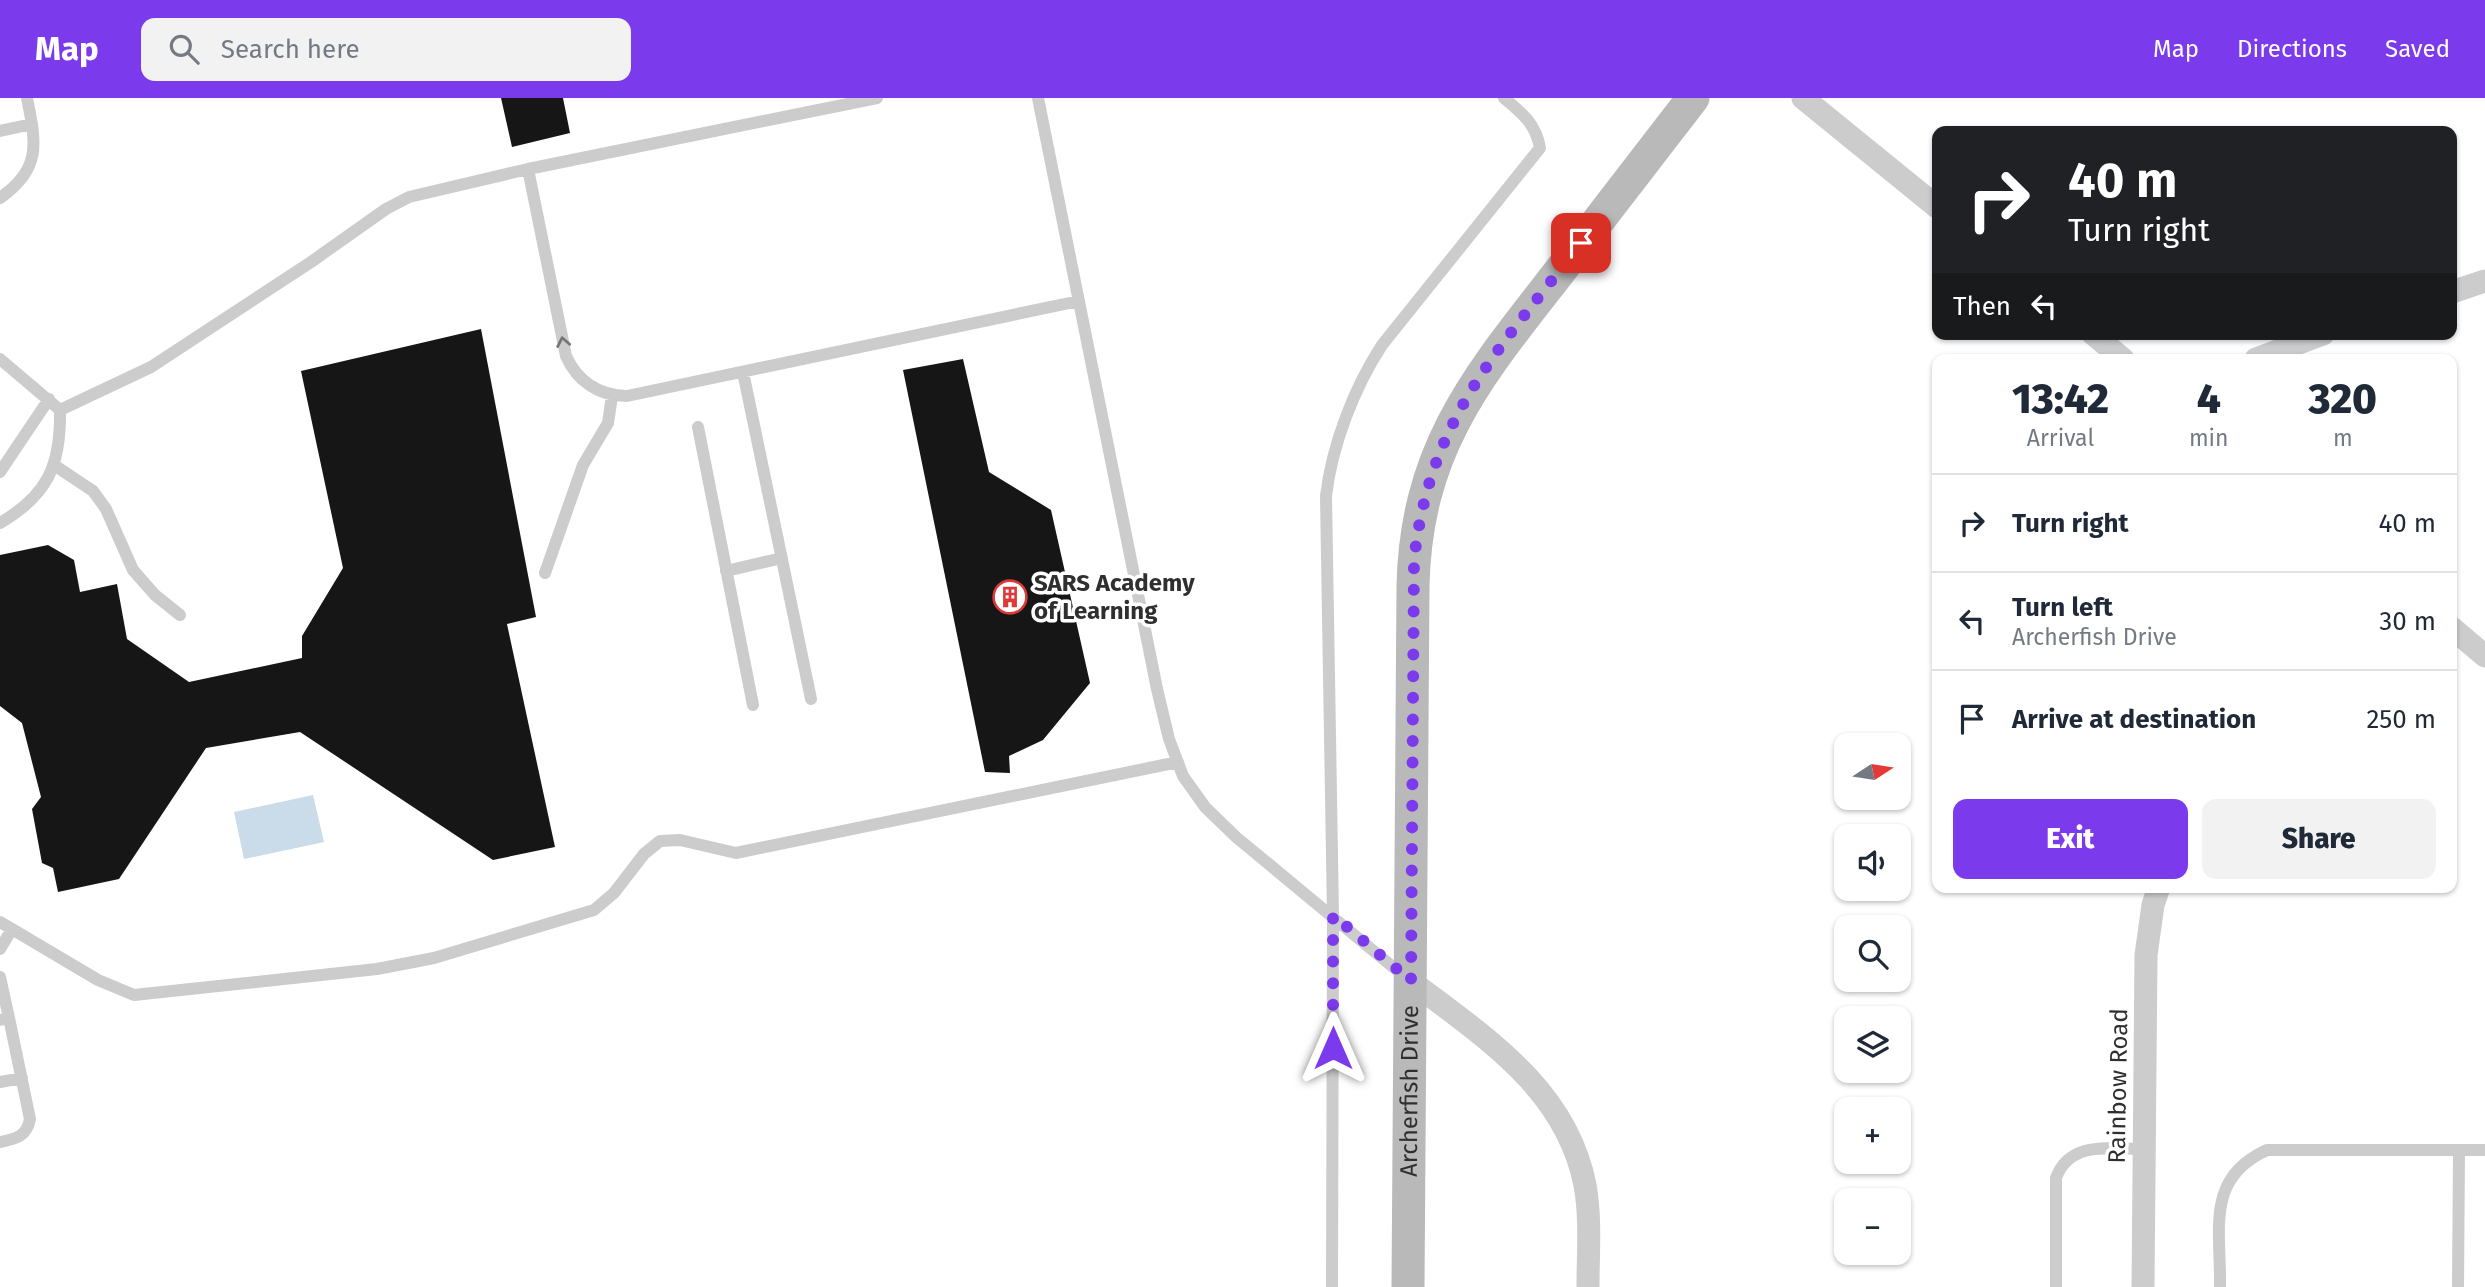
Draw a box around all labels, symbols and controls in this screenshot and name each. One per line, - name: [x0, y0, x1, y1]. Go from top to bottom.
- search box: [141, 18, 631, 81]
- text: Map: [35, 29, 99, 69]
- icon: search: [165, 30, 203, 68]
- text: Search here: [221, 34, 360, 65]
- text: Map: [2153, 35, 2199, 63]
- text: Directions: [2237, 35, 2347, 63]
- text: Saved: [2385, 35, 2450, 63]
- text: 40 m: [2068, 151, 2177, 210]
- icon: right: [1953, 154, 2044, 245]
- text: Turn right: [2068, 211, 2210, 249]
- pin: [1551, 213, 1611, 273]
- icon: arrive: [1562, 224, 1600, 262]
- icon: left: [2025, 287, 2063, 325]
- text: Then: [1953, 291, 2011, 322]
- one-way arrow: [556, 336, 571, 348]
- text: 13:42: [2012, 374, 2109, 424]
- text: 4: [2197, 374, 2221, 424]
- text: 320: [2308, 374, 2377, 424]
- text: Arrival: [2027, 424, 2094, 452]
- text: min: [2189, 424, 2229, 452]
- text: m: [2333, 424, 2353, 452]
- icon: right: [1953, 504, 1991, 542]
- text: Turn right: [2012, 508, 2129, 539]
- text: 40 m: [2378, 508, 2436, 539]
- place label: SARS Academy of Learning: [1034, 569, 1195, 625]
- building icon: SARS Academy of Learning: [991, 578, 1029, 616]
- text: Turn left: [2012, 592, 2113, 623]
- icon: left: [1953, 602, 1991, 640]
- text: 30 m: [2379, 606, 2436, 637]
- text: Archerfish Drive: [2012, 623, 2177, 651]
- icon: arrive: [1953, 700, 1991, 738]
- text: Arrive at destination: [2012, 704, 2256, 735]
- text: 250 m: [2366, 704, 2436, 735]
- north arrow: [1834, 733, 1911, 810]
- map controls: [1834, 733, 1911, 1265]
- button: Exit: [1953, 799, 2188, 879]
- button: Share: [2202, 799, 2436, 879]
- button: sound: [1834, 824, 1911, 901]
- button: search: [1834, 915, 1911, 992]
- street label: Archerfish Drive: [1395, 1005, 1424, 1177]
- button: layers: [1834, 1006, 1911, 1083]
- street label: Rainbow Road: [2103, 1008, 2133, 1164]
- position arrow: [1296, 1011, 1370, 1085]
- button: +: [1834, 1097, 1911, 1174]
- button: −: [1834, 1188, 1911, 1265]

